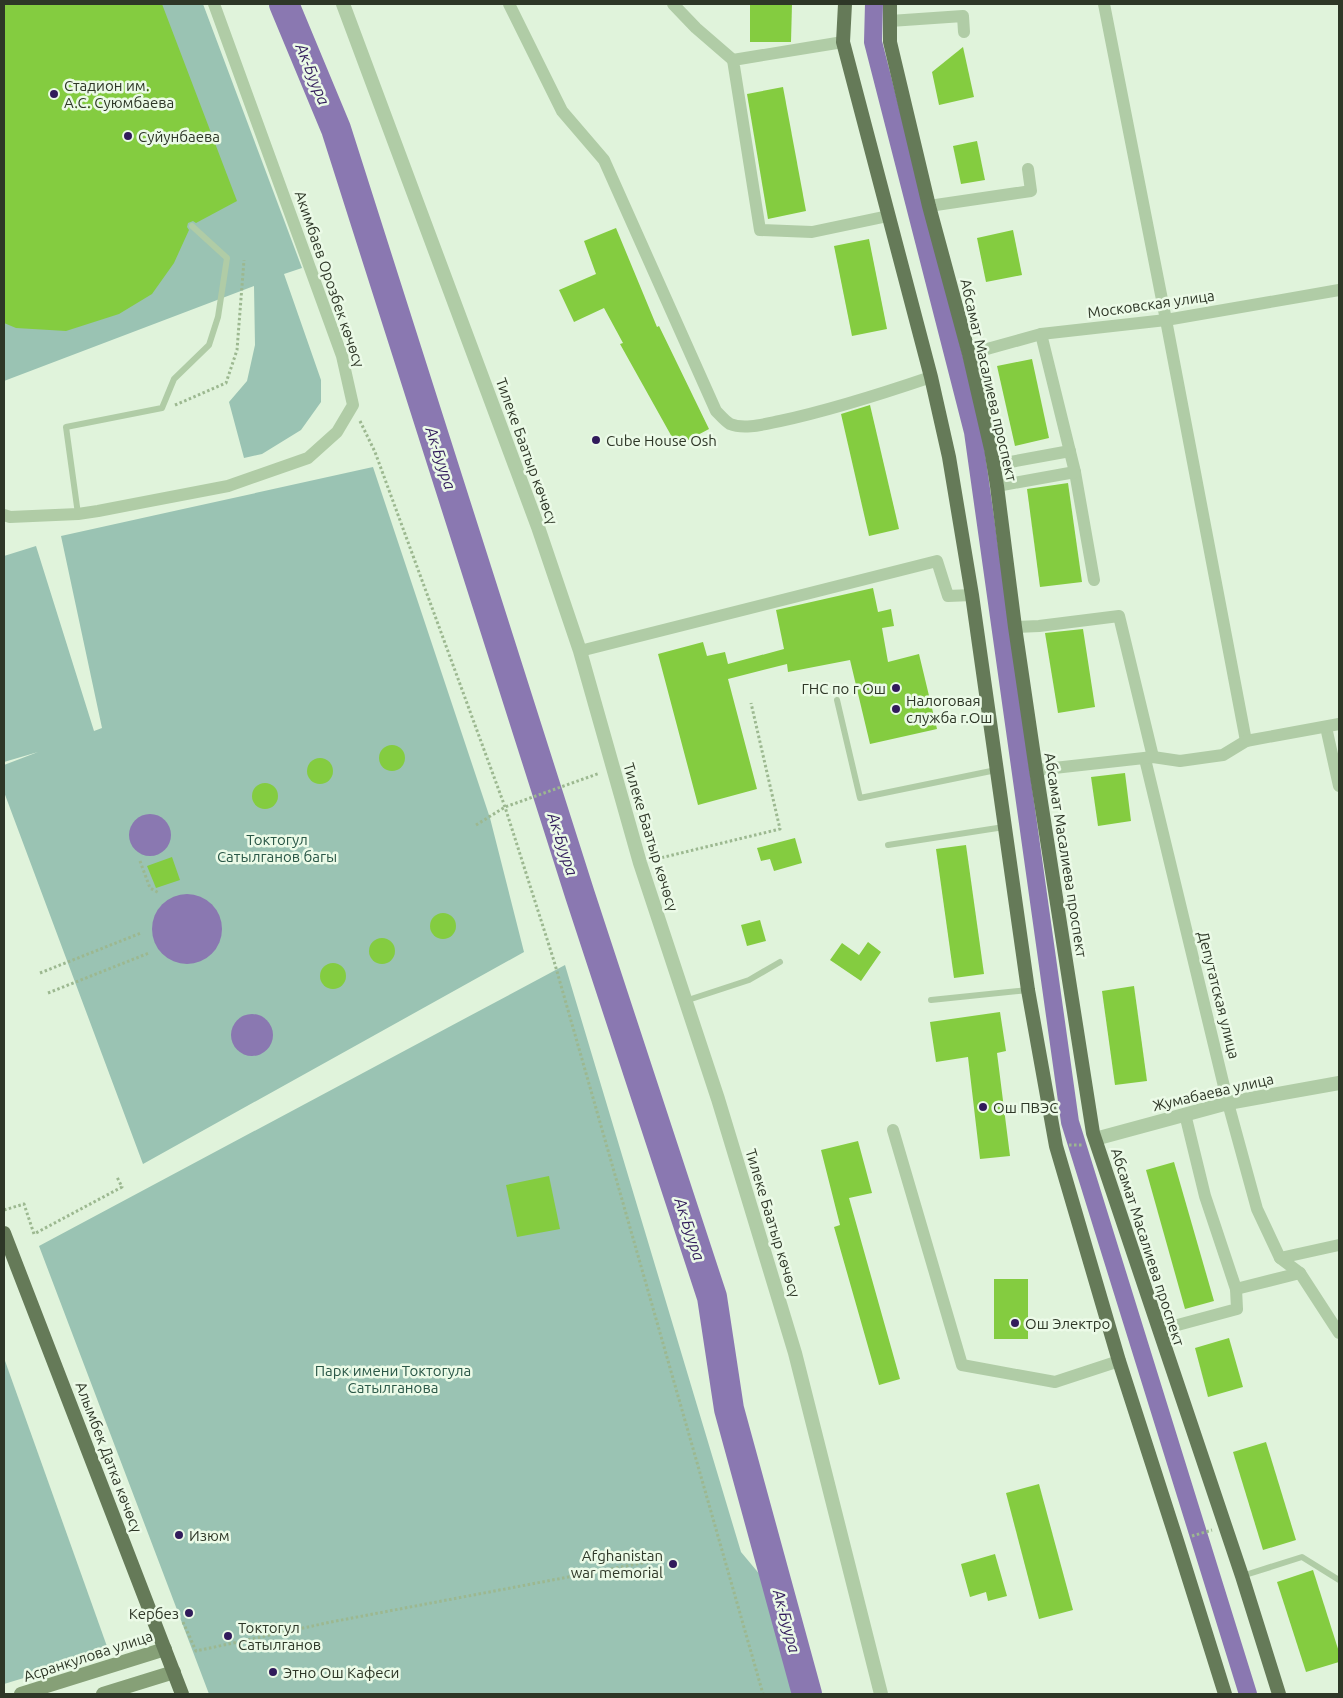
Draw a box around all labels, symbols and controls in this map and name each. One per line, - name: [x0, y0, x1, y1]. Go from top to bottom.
- water label: Ак-Буура: [292, 40, 334, 108]
- place label: Стадион им. А.С. Суюмбаева: [64, 77, 174, 111]
- marker: Стадион им. А.С. Суюмбаева: [48, 88, 60, 100]
- place label: Суйунбаева: [138, 128, 220, 145]
- marker: Суйунбаева: [122, 130, 134, 142]
- street label: Акимбаев Орозбек көчөсү: [292, 189, 368, 370]
- street label: Абсамат Масалиева проспект: [957, 277, 1021, 483]
- street label: Московская улица: [1086, 287, 1216, 321]
- street label: Тилеке Баатыр көчөсү: [493, 375, 562, 527]
- water label: Ак-Буура: [422, 423, 460, 492]
- place label: Cube House Osh: [606, 432, 717, 449]
- marker: Cube House Osh: [590, 434, 602, 446]
- place label: ГНС по г Ош: [801, 680, 886, 697]
- marker: ГНС по г Ош: [890, 682, 902, 694]
- place label: Налоговая служба г.Ош: [906, 692, 993, 726]
- marker: Налоговая служба г.Ош: [890, 703, 902, 715]
- street label: Абсамат Масалиева проспект: [1041, 751, 1091, 959]
- street label: Тилеке Баатыр көчөсү: [620, 761, 682, 914]
- water label: Ак-Буура: [544, 809, 582, 878]
- park label: Токтогул Сатылганов багы: [217, 831, 337, 865]
- street label: Депутатская улица: [1195, 929, 1243, 1061]
- street label: Жумабаева улица: [1151, 1070, 1275, 1114]
- place label: Ош ПВЭС: [993, 1099, 1059, 1116]
- marker: Ош ПВЭС: [977, 1101, 989, 1113]
- street label: Абсамат Масалиева проспект: [1108, 1146, 1188, 1348]
- street label: Тилеке Баатыр көчөсү: [742, 1147, 804, 1300]
- water label: Ак-Буура: [671, 1194, 709, 1263]
- place label: Ош Электро: [1025, 1315, 1110, 1332]
- marker: Ош Электро: [1009, 1317, 1021, 1329]
- park label: Парк имени Токтогула Сатылганова: [315, 1362, 471, 1396]
- street label: Алымбек Датка көчөсү: [72, 1379, 146, 1535]
- place label: Изюм: [189, 1527, 230, 1544]
- marker: Изюм: [173, 1529, 185, 1541]
- place label: Afghanistan war memorial: [571, 1547, 663, 1581]
- marker: Afghanistan war memorial: [667, 1558, 679, 1570]
- water label: Ак-Буура: [770, 1586, 804, 1655]
- place label: Кербез: [129, 1605, 179, 1622]
- marker: Кербез: [183, 1607, 195, 1619]
- place label: Токтогул Сатылганов: [238, 1619, 321, 1653]
- street label: Асранкулова улица: [21, 1627, 155, 1685]
- marker: Токтогул Сатылганов: [222, 1630, 234, 1642]
- place label: Этно Ош Кафеси: [283, 1664, 399, 1681]
- marker: Этно Ош Кафеси: [267, 1666, 279, 1678]

